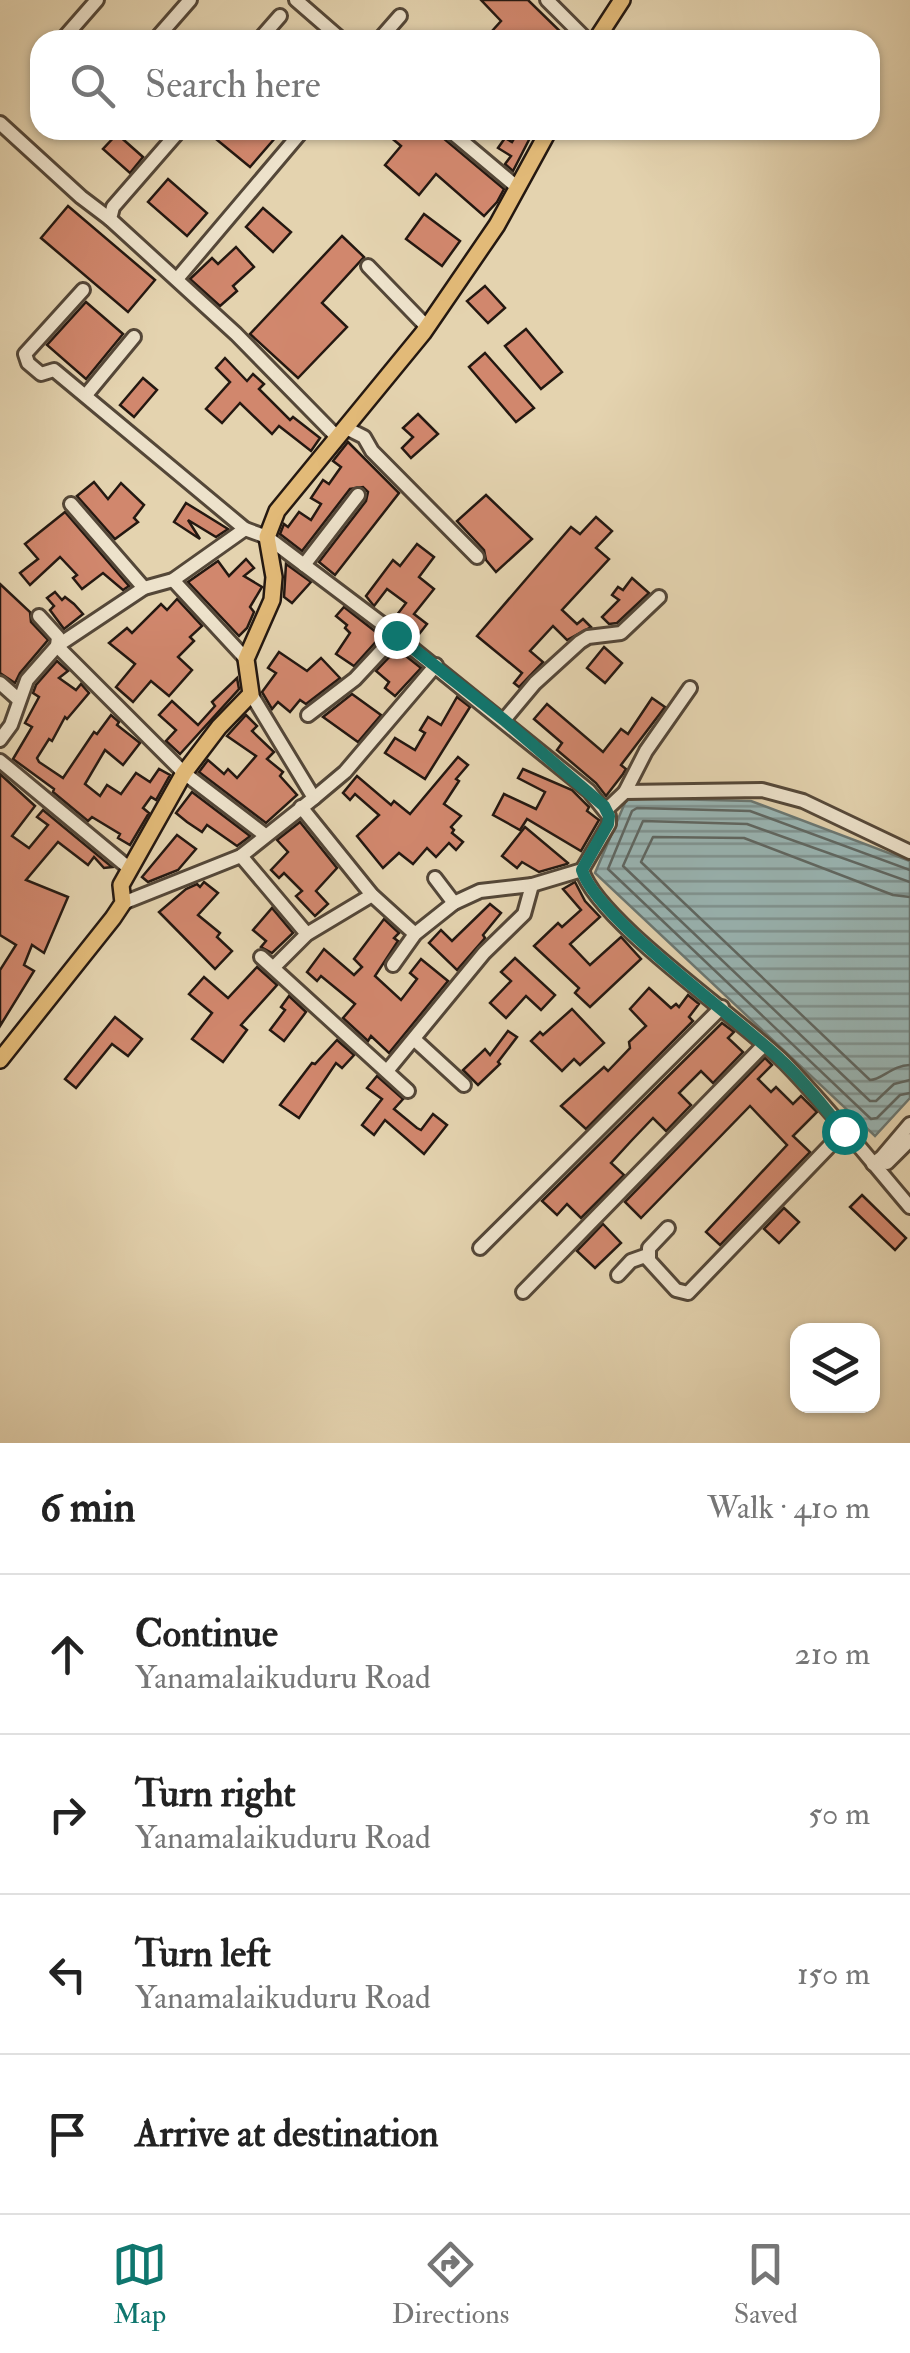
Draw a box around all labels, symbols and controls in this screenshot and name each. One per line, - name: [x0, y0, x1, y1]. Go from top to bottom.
- search box: [30, 30, 880, 140]
- icon: search: [65, 58, 120, 113]
- text: Search here: [145, 61, 321, 109]
- route end: [374, 613, 420, 659]
- route start: [822, 1109, 868, 1155]
- map controls: [790, 1323, 880, 1413]
- button: layers: [790, 1323, 880, 1413]
- text: 6 min: [40, 1482, 135, 1534]
- text: Walk · 410 m: [707, 1488, 870, 1528]
- text: Continue: [135, 1610, 278, 1658]
- icon: ahead: [40, 1627, 95, 1682]
- text: 210 m: [795, 1634, 870, 1674]
- text: Yanamalaikuduru Road: [135, 1658, 431, 1698]
- text: Turn right: [135, 1770, 296, 1818]
- icon: right: [40, 1787, 95, 1842]
- text: 50 m: [808, 1794, 870, 1834]
- text: Yanamalaikuduru Road: [135, 1818, 431, 1858]
- text: Turn left: [135, 1930, 271, 1978]
- icon: left: [40, 1947, 95, 2002]
- text: 150 m: [797, 1954, 870, 1994]
- text: Yanamalaikuduru Road: [135, 1978, 431, 2018]
- icon: arrive: [40, 2107, 95, 2162]
- text: Arrive at destination: [135, 2110, 439, 2158]
- tab: Map: [112, 2237, 167, 2332]
- tab: Directions: [392, 2237, 509, 2332]
- tab: Saved: [734, 2237, 798, 2332]

